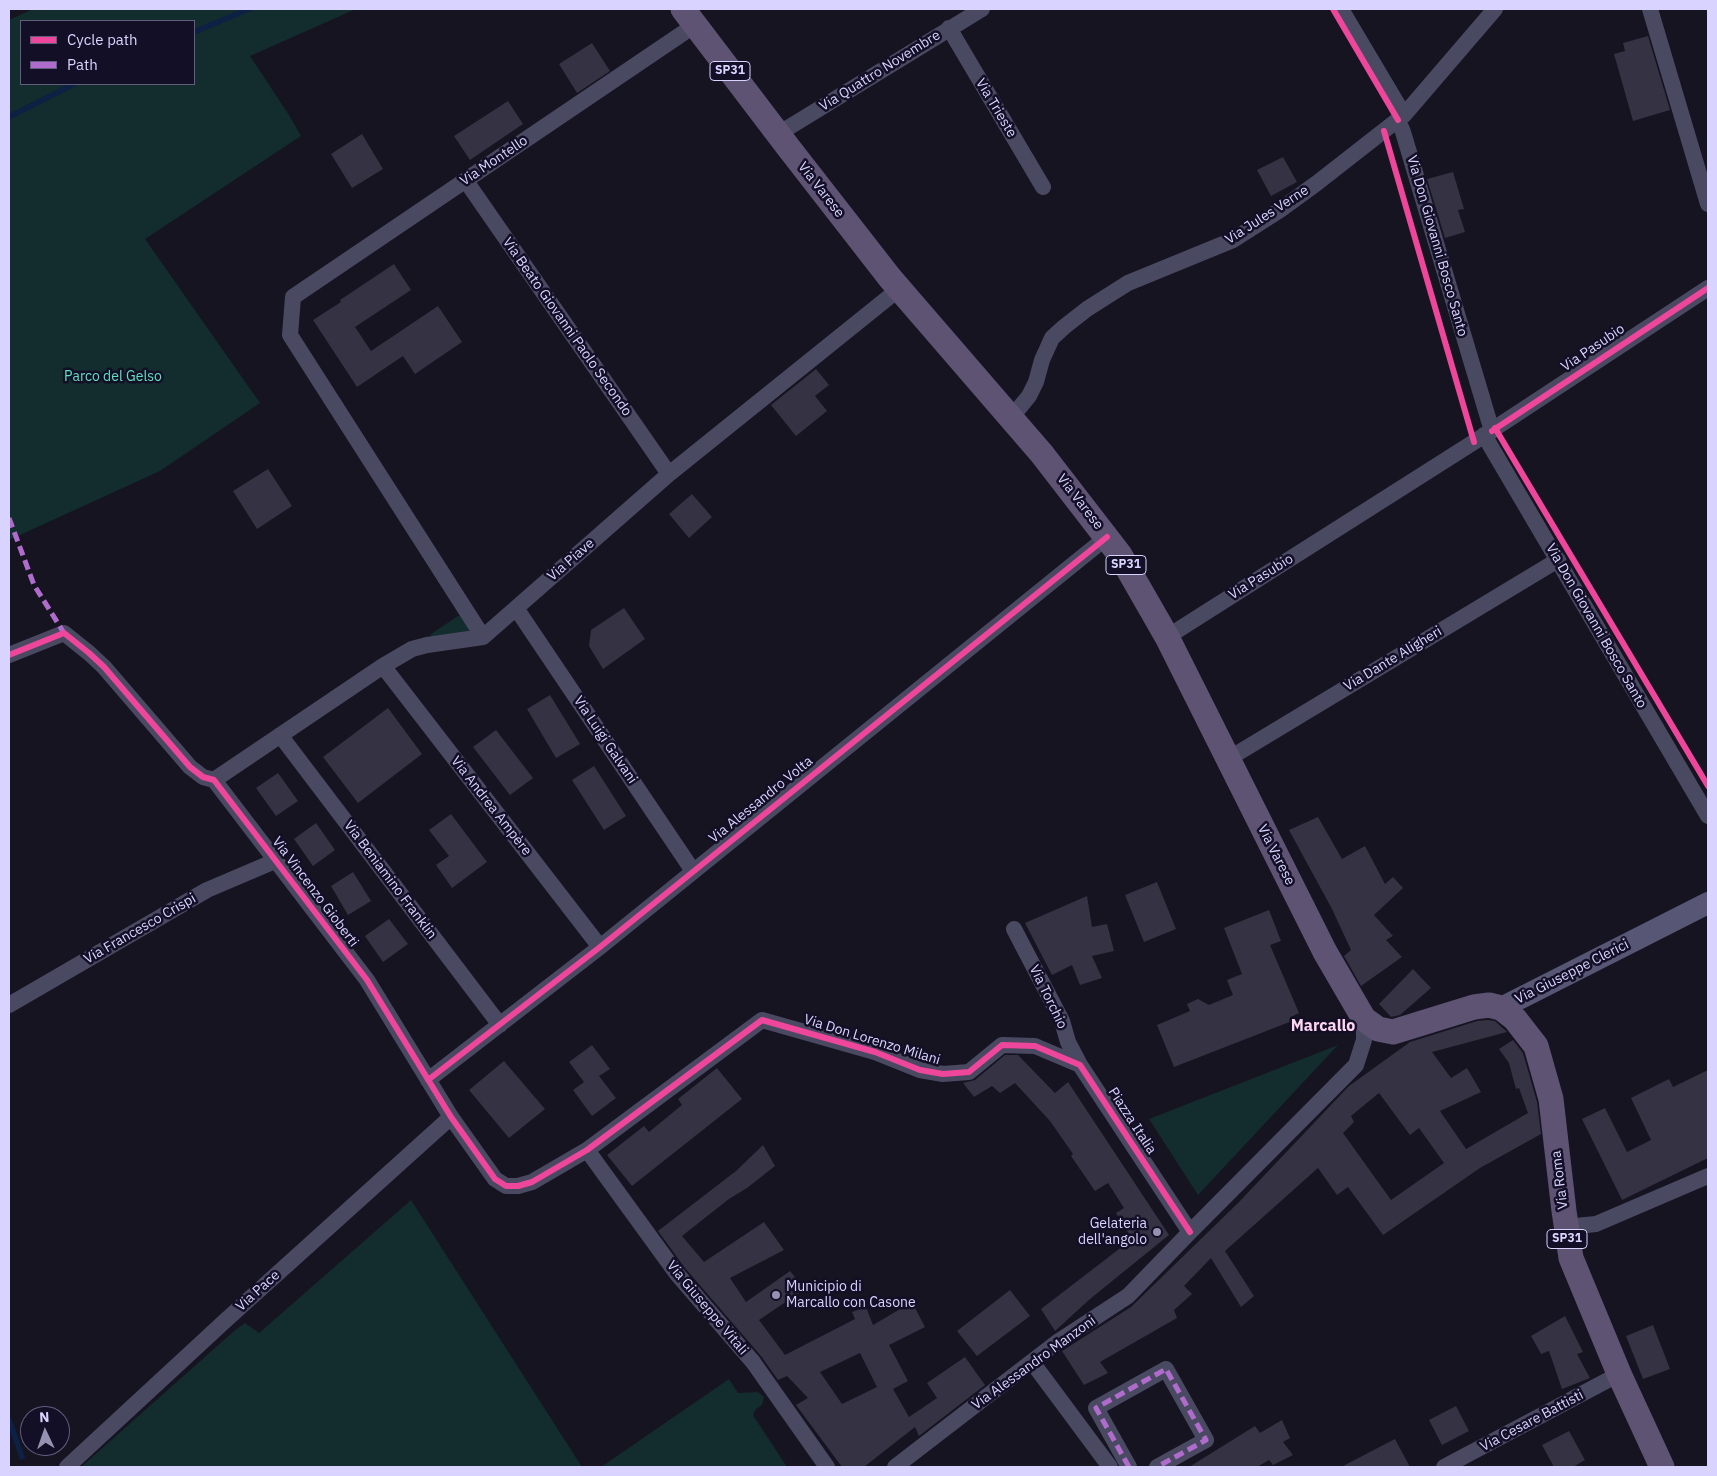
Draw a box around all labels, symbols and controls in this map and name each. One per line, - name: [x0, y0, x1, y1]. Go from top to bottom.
- legend: [20, 20, 195, 85]
- street label: Via Quattro Novembre: [817, 27, 943, 115]
- text: Cycle path: [67, 30, 138, 49]
- text: Path: [67, 55, 98, 74]
- road number: SP31: [710, 61, 750, 80]
- street label: Via Trieste: [972, 75, 1020, 141]
- street label: Via Montello: [457, 132, 531, 190]
- street label: Via Don Giovanni Bosco Santo: [1403, 154, 1471, 338]
- street label: Via Varese: [794, 159, 848, 221]
- street label: Via Jules Verne: [1222, 182, 1312, 248]
- street label: Via Beato Giovanni Paolo Secondo: [499, 234, 635, 420]
- street label: Via Pasubio: [1558, 321, 1628, 375]
- park label: Parco del Gelso: [64, 369, 162, 385]
- street label: Via Varese: [1053, 471, 1107, 533]
- street label: Via Piave: [544, 535, 598, 585]
- street label: Via Don Giovanni Bosco Santo: [1542, 541, 1650, 711]
- street label: Via Pasubio: [1226, 551, 1296, 603]
- road number: SP31: [1106, 556, 1146, 574]
- street label: Via Dante Aligheri: [1341, 623, 1445, 695]
- street label: Via Luigi Galvani: [570, 693, 640, 787]
- street label: Via Andrea Ampère: [447, 753, 535, 859]
- street label: Via Alessandro Volta: [706, 753, 816, 847]
- street label: Via Beniamino Franklin: [340, 817, 440, 943]
- street label: Via Varese: [1254, 822, 1298, 888]
- street label: Via Vincenzo Gioberti: [268, 834, 362, 950]
- street label: Via Francesco Crispi: [81, 890, 199, 968]
- street label: Via Giuseppe Clerici: [1512, 936, 1632, 1008]
- street label: Via Torchio: [1025, 962, 1071, 1032]
- street label: Via Don Lorenzo Milani: [802, 1011, 942, 1069]
- district label: Marcallo: [1291, 1016, 1355, 1036]
- street label: Piazza Italia: [1104, 1085, 1160, 1157]
- street label: Via Roma: [1548, 1150, 1572, 1210]
- place label: Gelateria dell'angolo: [1078, 1216, 1147, 1248]
- marker: Gelateria dell'angolo: [1151, 1226, 1163, 1238]
- road number: SP31: [1547, 1230, 1587, 1248]
- street label: Via Giuseppe Vitali: [663, 1258, 751, 1358]
- street label: Via Pace: [233, 1267, 283, 1315]
- place label: Municipio di Marcallo con Casone: [786, 1279, 916, 1311]
- marker: Municipio di Marcallo con Casone: [770, 1289, 782, 1301]
- street label: Via Alessandro Manzoni: [969, 1312, 1099, 1414]
- street label: Via Cesare Battisti: [1478, 1387, 1586, 1455]
- north arrow: [20, 1406, 70, 1456]
- text: N: [39, 1408, 50, 1426]

